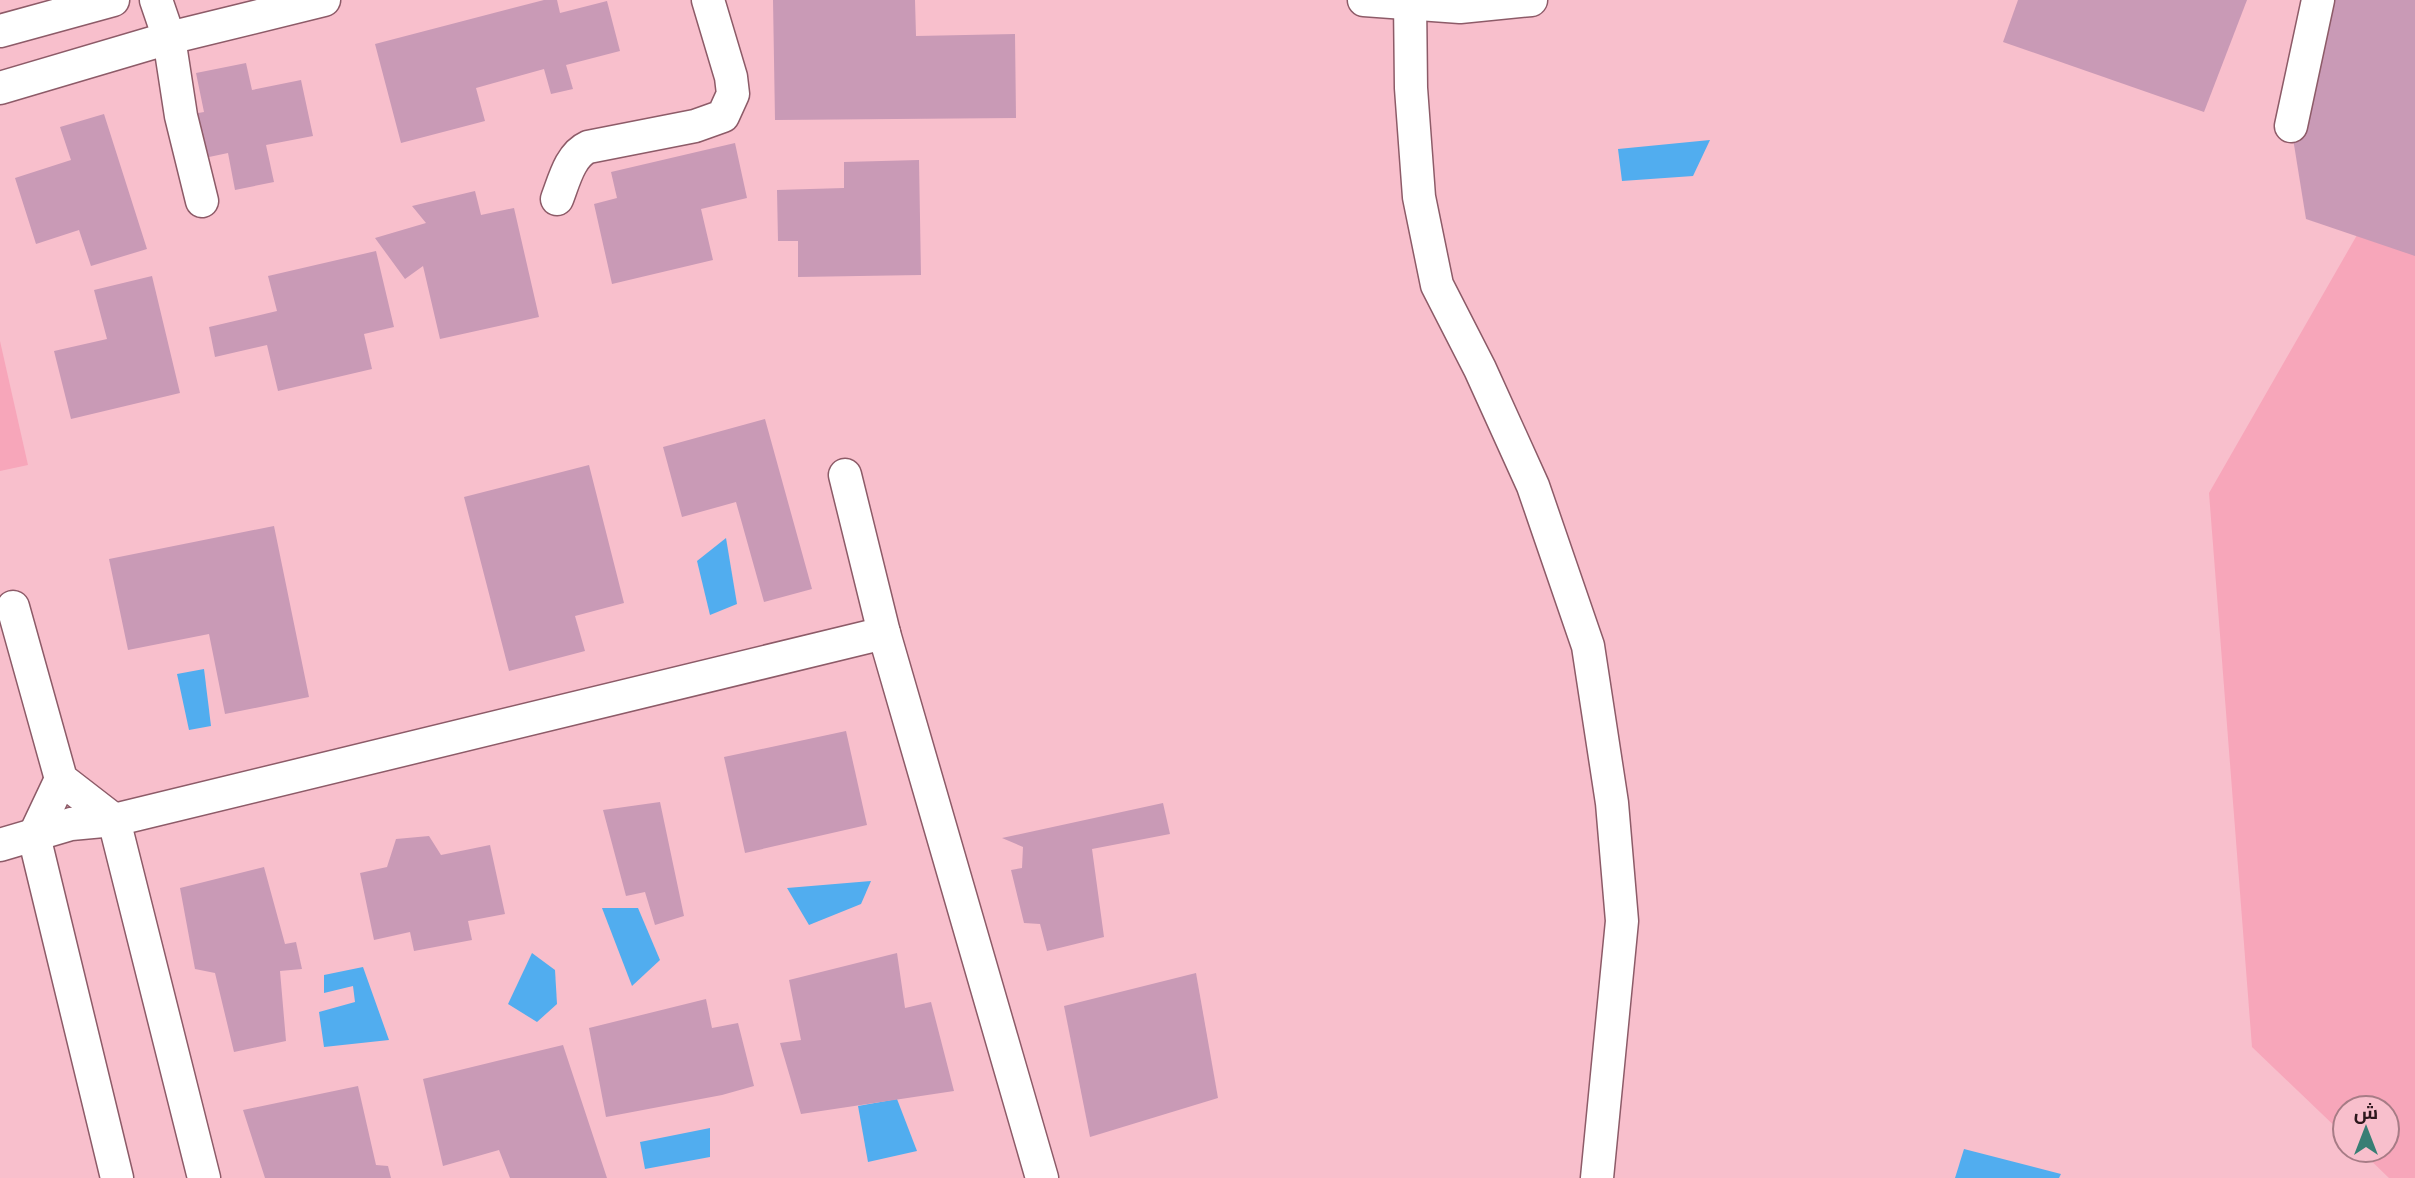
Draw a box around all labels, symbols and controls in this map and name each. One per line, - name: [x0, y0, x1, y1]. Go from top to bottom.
- north arrow: [2331, 1094, 2401, 1164]
- text: ش: [2354, 1100, 2378, 1125]

